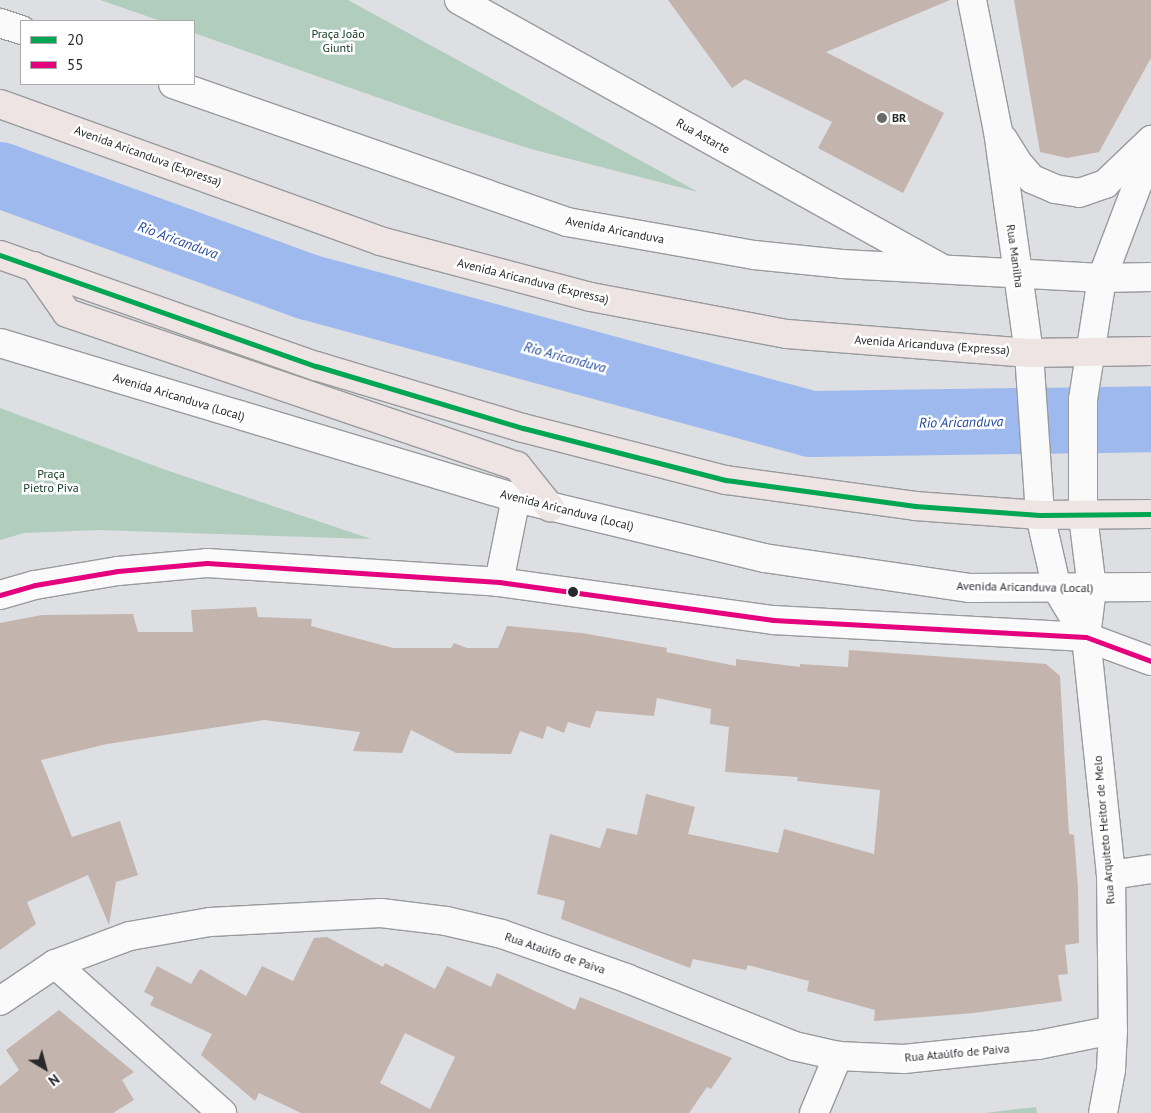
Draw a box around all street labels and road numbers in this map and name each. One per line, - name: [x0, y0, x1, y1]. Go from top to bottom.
- street label: Rua Astarte: [674, 115, 732, 157]
- street label: Avenida Aricanduva (Expressa): [72, 123, 224, 189]
- street label: Avenida Aricanduva: [564, 213, 666, 247]
- street label: Rua Manilha: [1003, 223, 1027, 289]
- street label: Avenida Aricanduva (Expressa): [456, 255, 610, 307]
- street label: Avenida Aricanduva (Expressa): [854, 332, 1010, 358]
- street label: Avenida Aricanduva (Local): [111, 370, 247, 424]
- street label: Avenida Aricanduva (Local): [499, 486, 635, 534]
- street label: Avenida Aricanduva (Local): [956, 579, 1094, 595]
- street label: Rua Arquiteto Heitor de Melo: [1090, 755, 1118, 905]
- street label: Rua Ataúlfo de Paiva: [503, 929, 607, 977]
- street label: Rua Ataúlfo de Paiva: [904, 1041, 1010, 1065]

